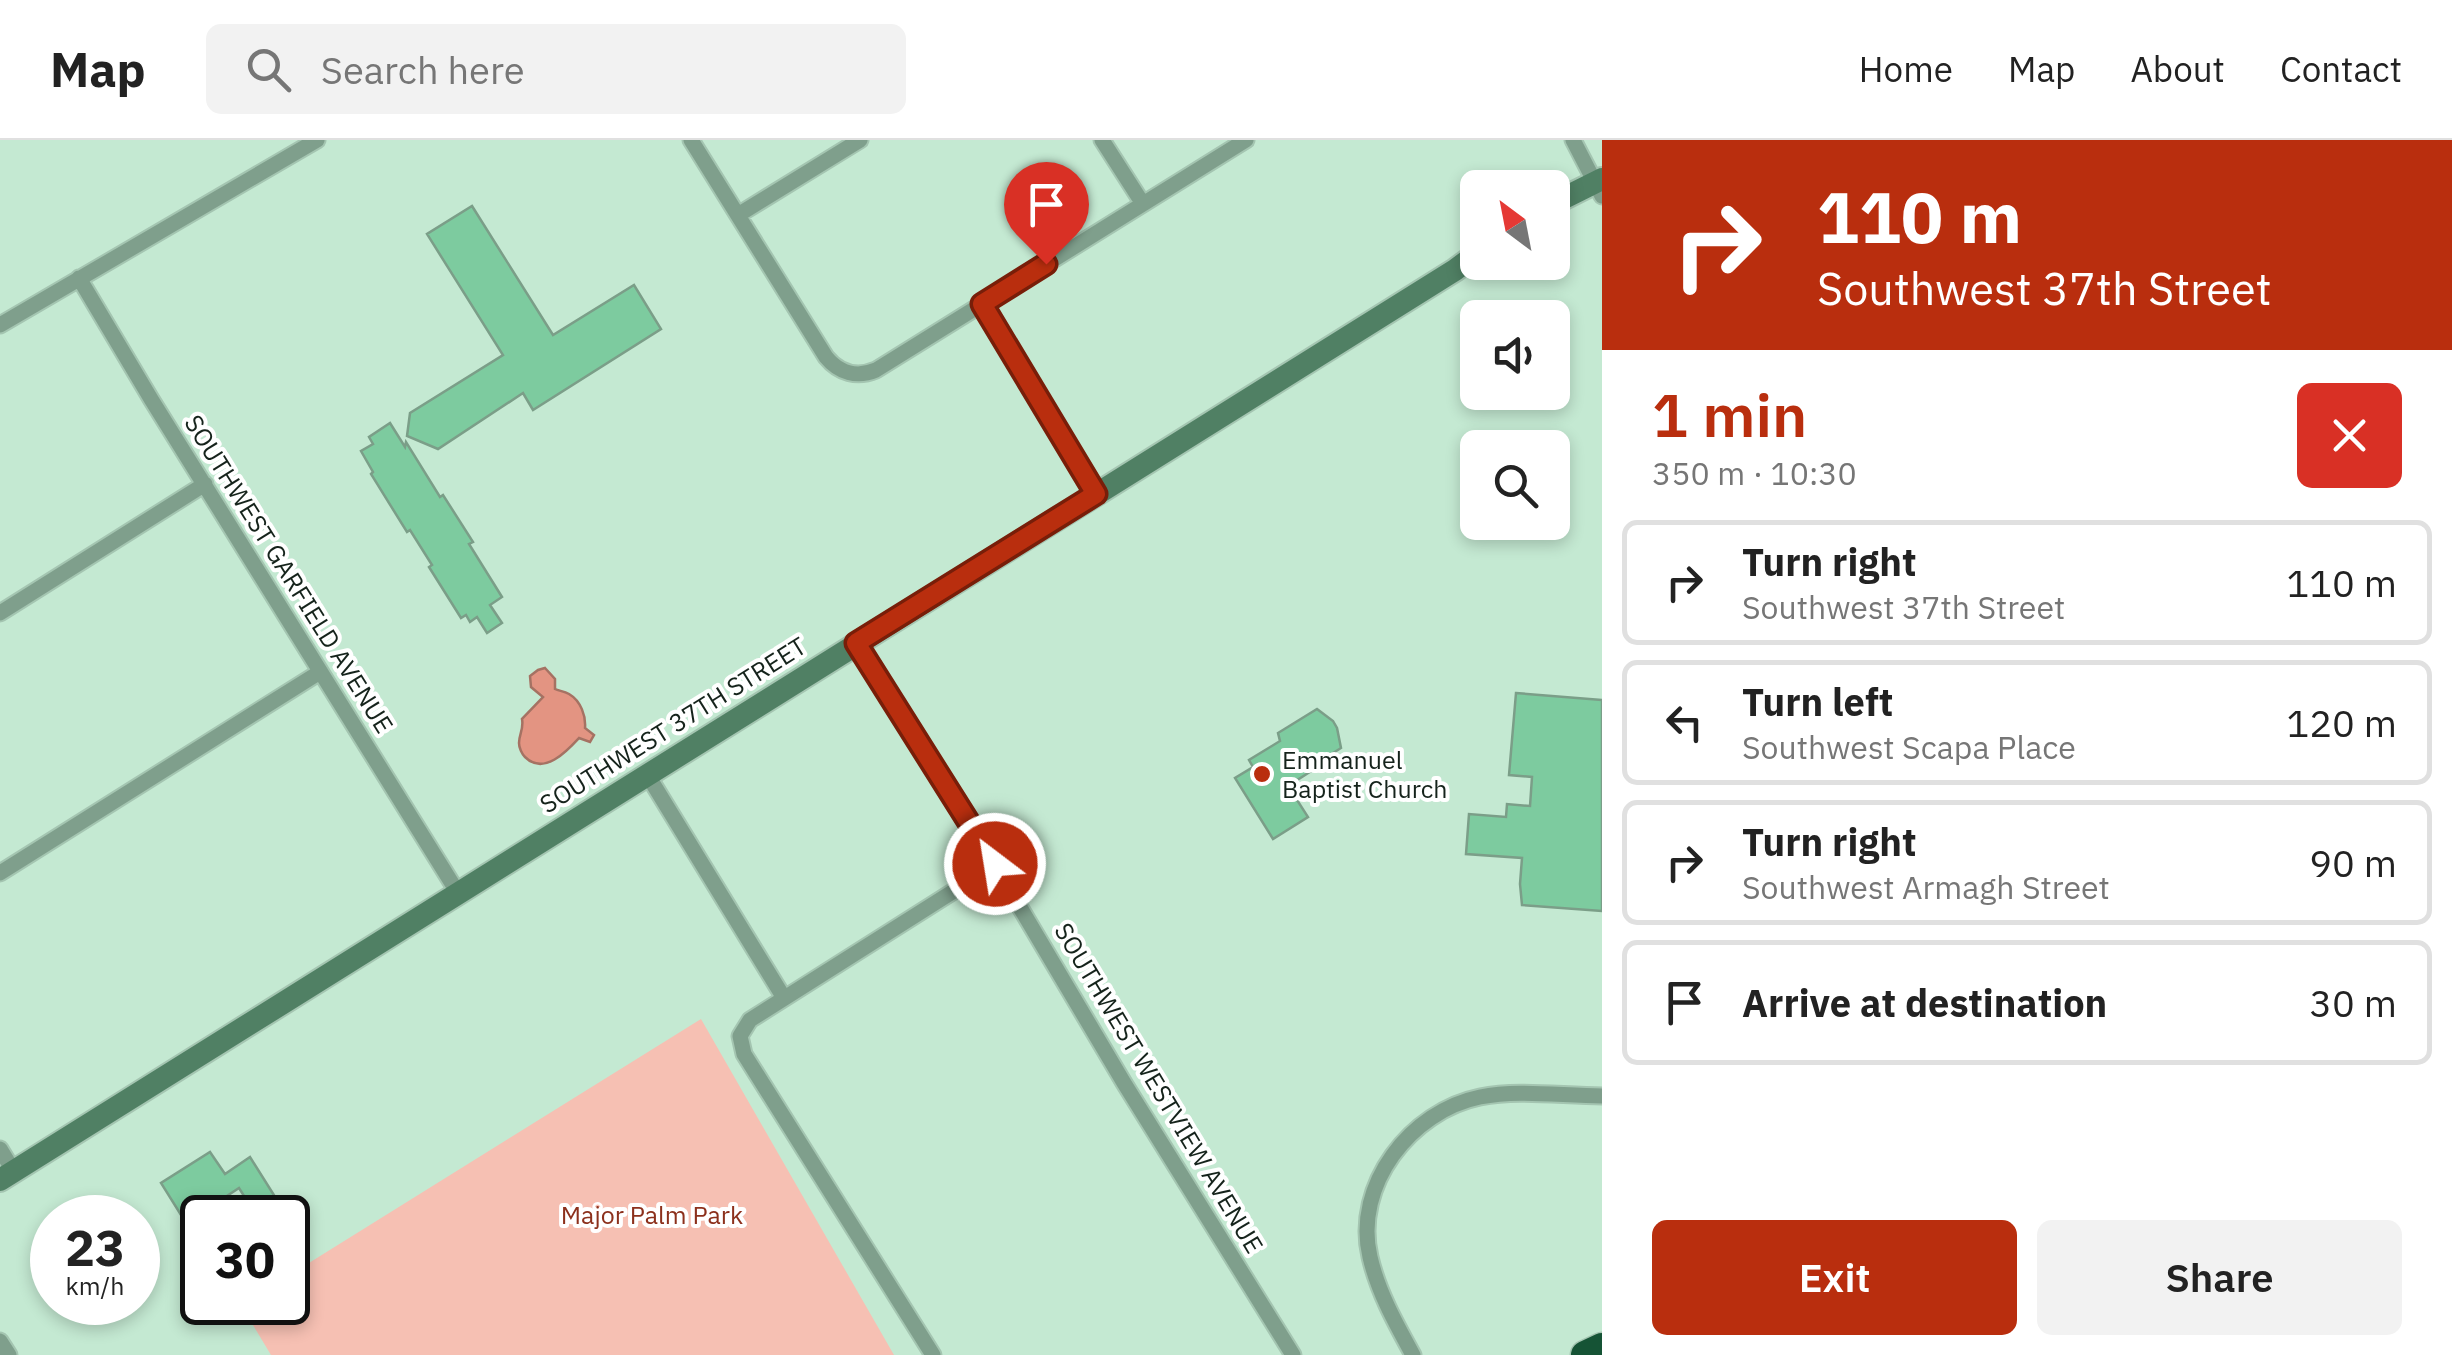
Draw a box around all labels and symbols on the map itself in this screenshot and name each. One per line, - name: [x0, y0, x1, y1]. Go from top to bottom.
- pin: [1004, 162, 1089, 265]
- north arrow: [1460, 170, 1570, 280]
- street label: SOUTHWEST GARFIELD AVENUE: [178, 408, 401, 739]
- street label: SOUTHWEST 37TH STREET: [533, 629, 812, 820]
- place label: Emmanuel Baptist Church: [1282, 743, 1447, 805]
- marker: Emmanuel Baptist Church: [1251, 763, 1273, 785]
- position arrow: [943, 812, 1047, 916]
- street label: SOUTHWEST WESTVIEW AVENUE: [1047, 916, 1271, 1259]
- speed limit sign: 30: [180, 1195, 310, 1325]
- park label: Major Palm Park: [561, 1198, 743, 1231]

